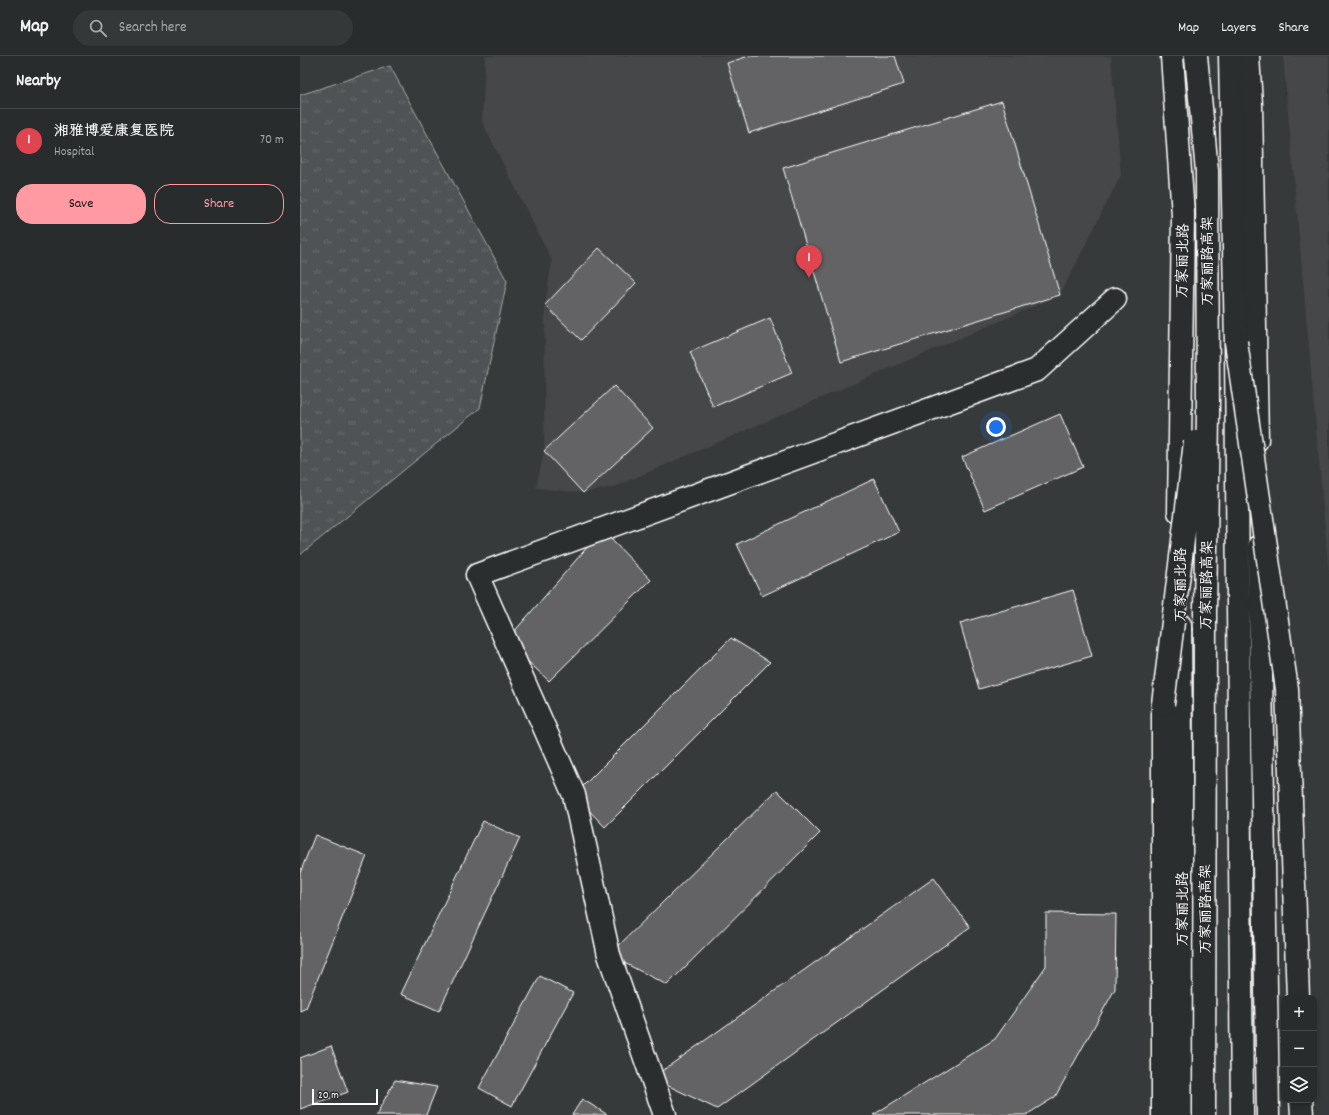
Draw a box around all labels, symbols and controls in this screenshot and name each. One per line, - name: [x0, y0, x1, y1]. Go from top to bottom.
- search box: [73, 10, 353, 46]
- text: Map: [20, 14, 49, 41]
- icon: search: [87, 17, 109, 39]
- text: Search here: [119, 17, 187, 39]
- text: Map: [1178, 18, 1199, 38]
- text: Layers: [1221, 18, 1256, 38]
- text: Share: [1278, 18, 1309, 38]
- text: Nearby: [16, 70, 60, 94]
- text: 湘雅博爱康复医院: [54, 121, 174, 143]
- text: 1: [28, 131, 30, 150]
- text: 70 m: [260, 131, 284, 150]
- text: Hospital: [54, 143, 94, 162]
- button: Save: [16, 184, 146, 224]
- button: Share: [154, 184, 284, 224]
- street label: 万家丽路高架: [1198, 216, 1220, 306]
- street label: 万家丽北路: [1172, 223, 1196, 299]
- pin: 1: [796, 245, 822, 278]
- your location: [986, 417, 1006, 437]
- street label: 万家丽路高架: [1196, 540, 1220, 630]
- street label: 万家丽北路: [1171, 547, 1193, 623]
- street label: 万家丽路高架: [1196, 864, 1218, 954]
- street label: 万家丽北路: [1173, 871, 1195, 947]
- map controls: [1281, 995, 1317, 1103]
- button: +: [1281, 995, 1317, 1031]
- button: −: [1281, 1031, 1317, 1067]
- button: layers: [1281, 1067, 1317, 1103]
- scale bar: [312, 1087, 378, 1106]
- text: 20 m: [318, 1088, 339, 1104]

